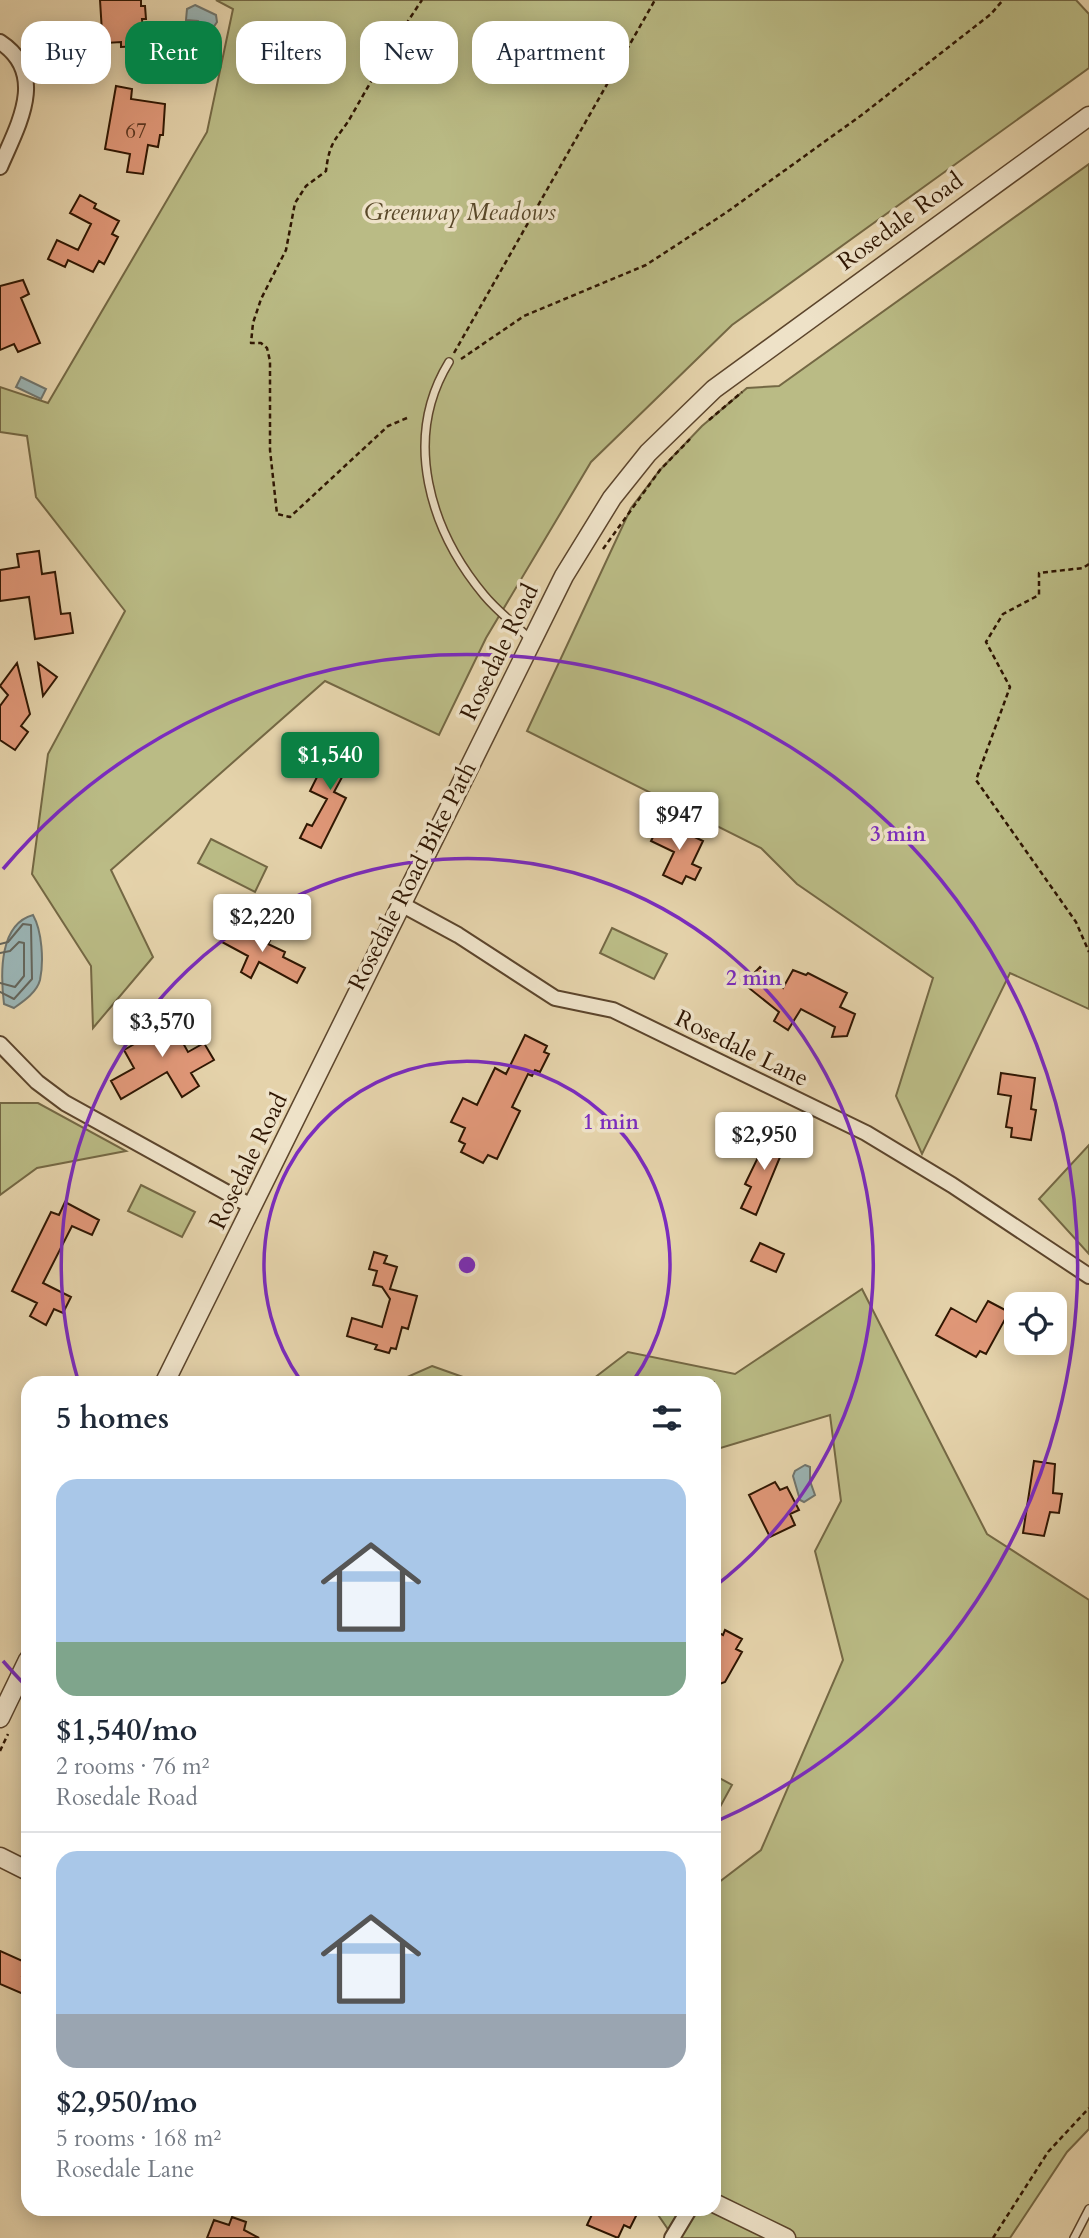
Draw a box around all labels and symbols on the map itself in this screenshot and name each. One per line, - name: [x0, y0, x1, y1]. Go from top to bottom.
- house number: 67: [125, 117, 147, 146]
- street label: Rosedale Road: [831, 164, 970, 278]
- park label: Greenway Meadows: [364, 196, 556, 229]
- street label: Rosedale Road: [452, 578, 547, 726]
- pin: $1,540: [273, 732, 387, 792]
- street label: Rosedale Road Bike Path: [340, 756, 485, 996]
- pin: $947: [638, 792, 720, 852]
- text: 3 min: [870, 820, 926, 849]
- pin: $2,220: [205, 894, 319, 954]
- text: 2 min: [726, 964, 782, 993]
- pin: $3,570: [105, 1000, 219, 1059]
- street label: Rosedale Lane: [670, 1002, 814, 1095]
- street label: Rosedale Road: [201, 1087, 296, 1235]
- text: 1 min: [583, 1108, 639, 1137]
- pin: $2,950: [707, 1112, 821, 1172]
- centre of rings: [455, 1253, 479, 1277]

